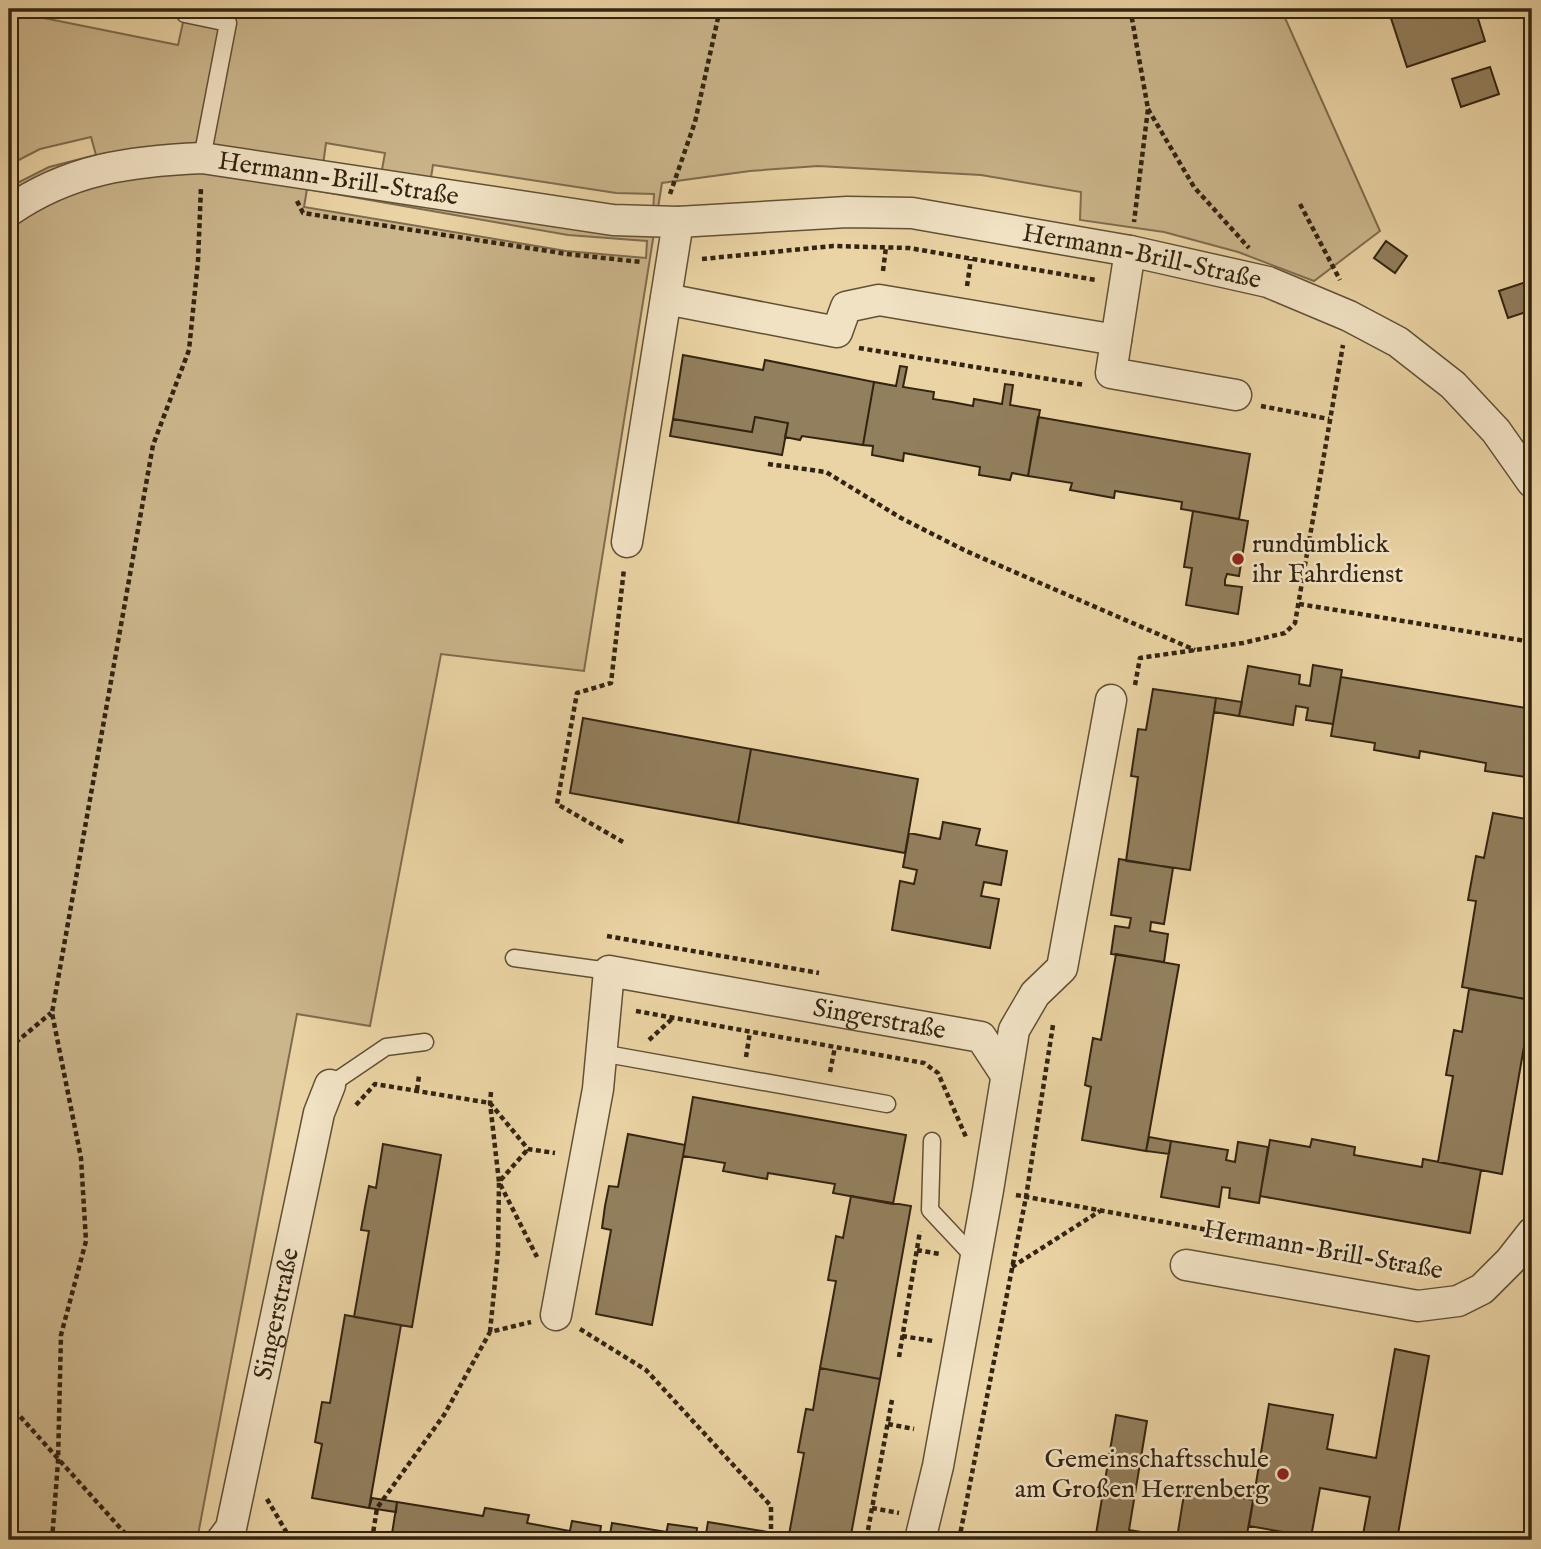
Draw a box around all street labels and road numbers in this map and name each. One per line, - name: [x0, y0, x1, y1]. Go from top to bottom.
- street label: Hermann-Brill-Straße: [216, 144, 461, 213]
- street label: Hermann-Brill-Straße: [1020, 216, 1265, 297]
- street label: Singerstraße: [811, 991, 948, 1047]
- street label: Hermann-Brill-Straße: [1201, 1213, 1446, 1287]
- street label: Singerstraße: [246, 1245, 306, 1383]

